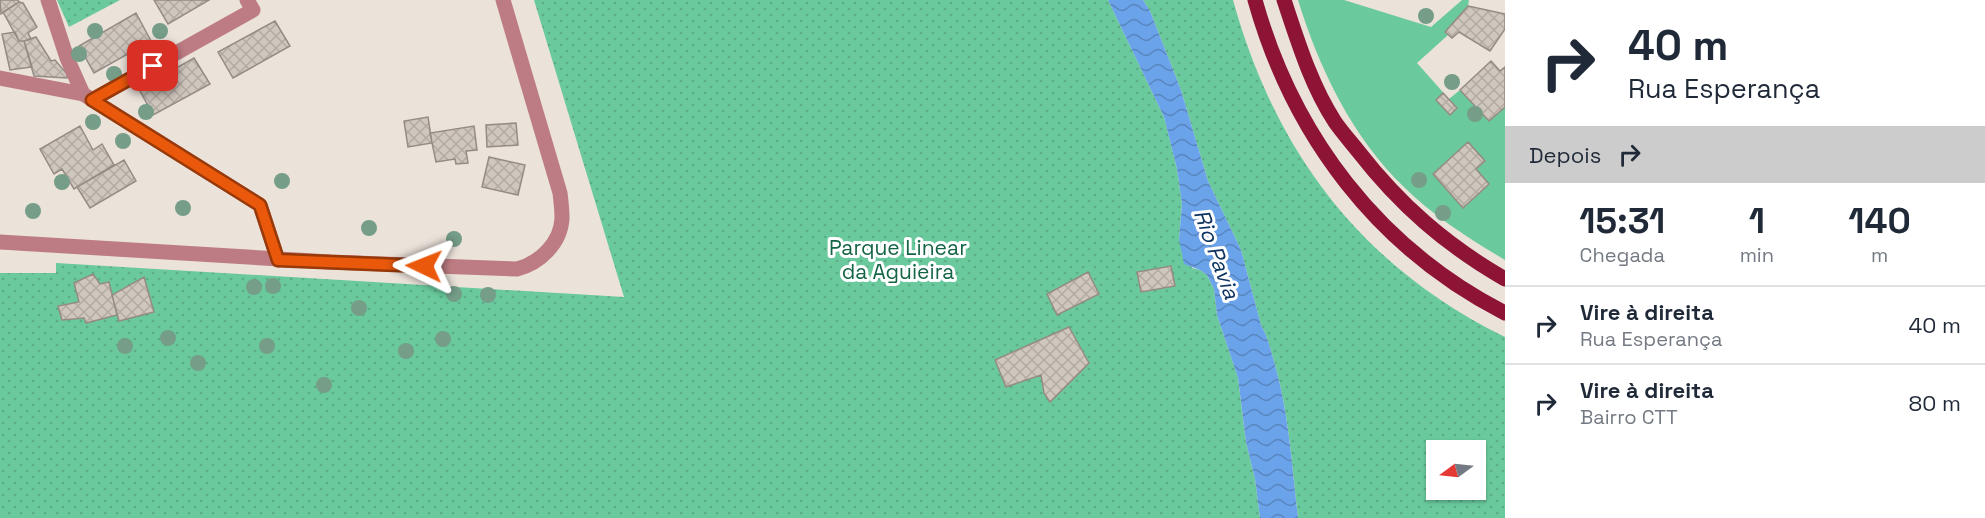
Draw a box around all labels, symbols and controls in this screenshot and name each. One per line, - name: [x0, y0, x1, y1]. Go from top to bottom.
- text: 40 m: [1628, 19, 1728, 72]
- icon: right: [1529, 24, 1607, 102]
- pin: [127, 40, 178, 91]
- icon: arrive: [136, 49, 169, 82]
- text: Rua Esperança: [1628, 71, 1820, 106]
- icon: right: [1613, 138, 1646, 171]
- text: Depois: [1529, 141, 1601, 169]
- text: 15:31: [1579, 198, 1665, 244]
- text: 1: [1749, 198, 1765, 244]
- text: 140: [1848, 198, 1911, 244]
- water label: Rio Pavia: [1188, 205, 1246, 303]
- position arrow: [392, 234, 456, 298]
- park label: Parque Linear da Aguieira: [829, 234, 967, 285]
- text: Chegada: [1580, 242, 1665, 268]
- text: min: [1740, 242, 1774, 268]
- text: m: [1871, 242, 1888, 268]
- text: Vire à direita: [1580, 298, 1714, 326]
- icon: right: [1529, 309, 1562, 342]
- text: 40 m: [1909, 311, 1961, 339]
- text: Rua Esperança: [1580, 326, 1722, 352]
- text: Vire à direita: [1580, 376, 1714, 404]
- icon: right: [1529, 387, 1562, 420]
- text: 80 m: [1909, 389, 1961, 417]
- text: Bairro CTT: [1580, 404, 1678, 430]
- north arrow: [1426, 440, 1486, 500]
- map controls: [1426, 440, 1486, 500]

